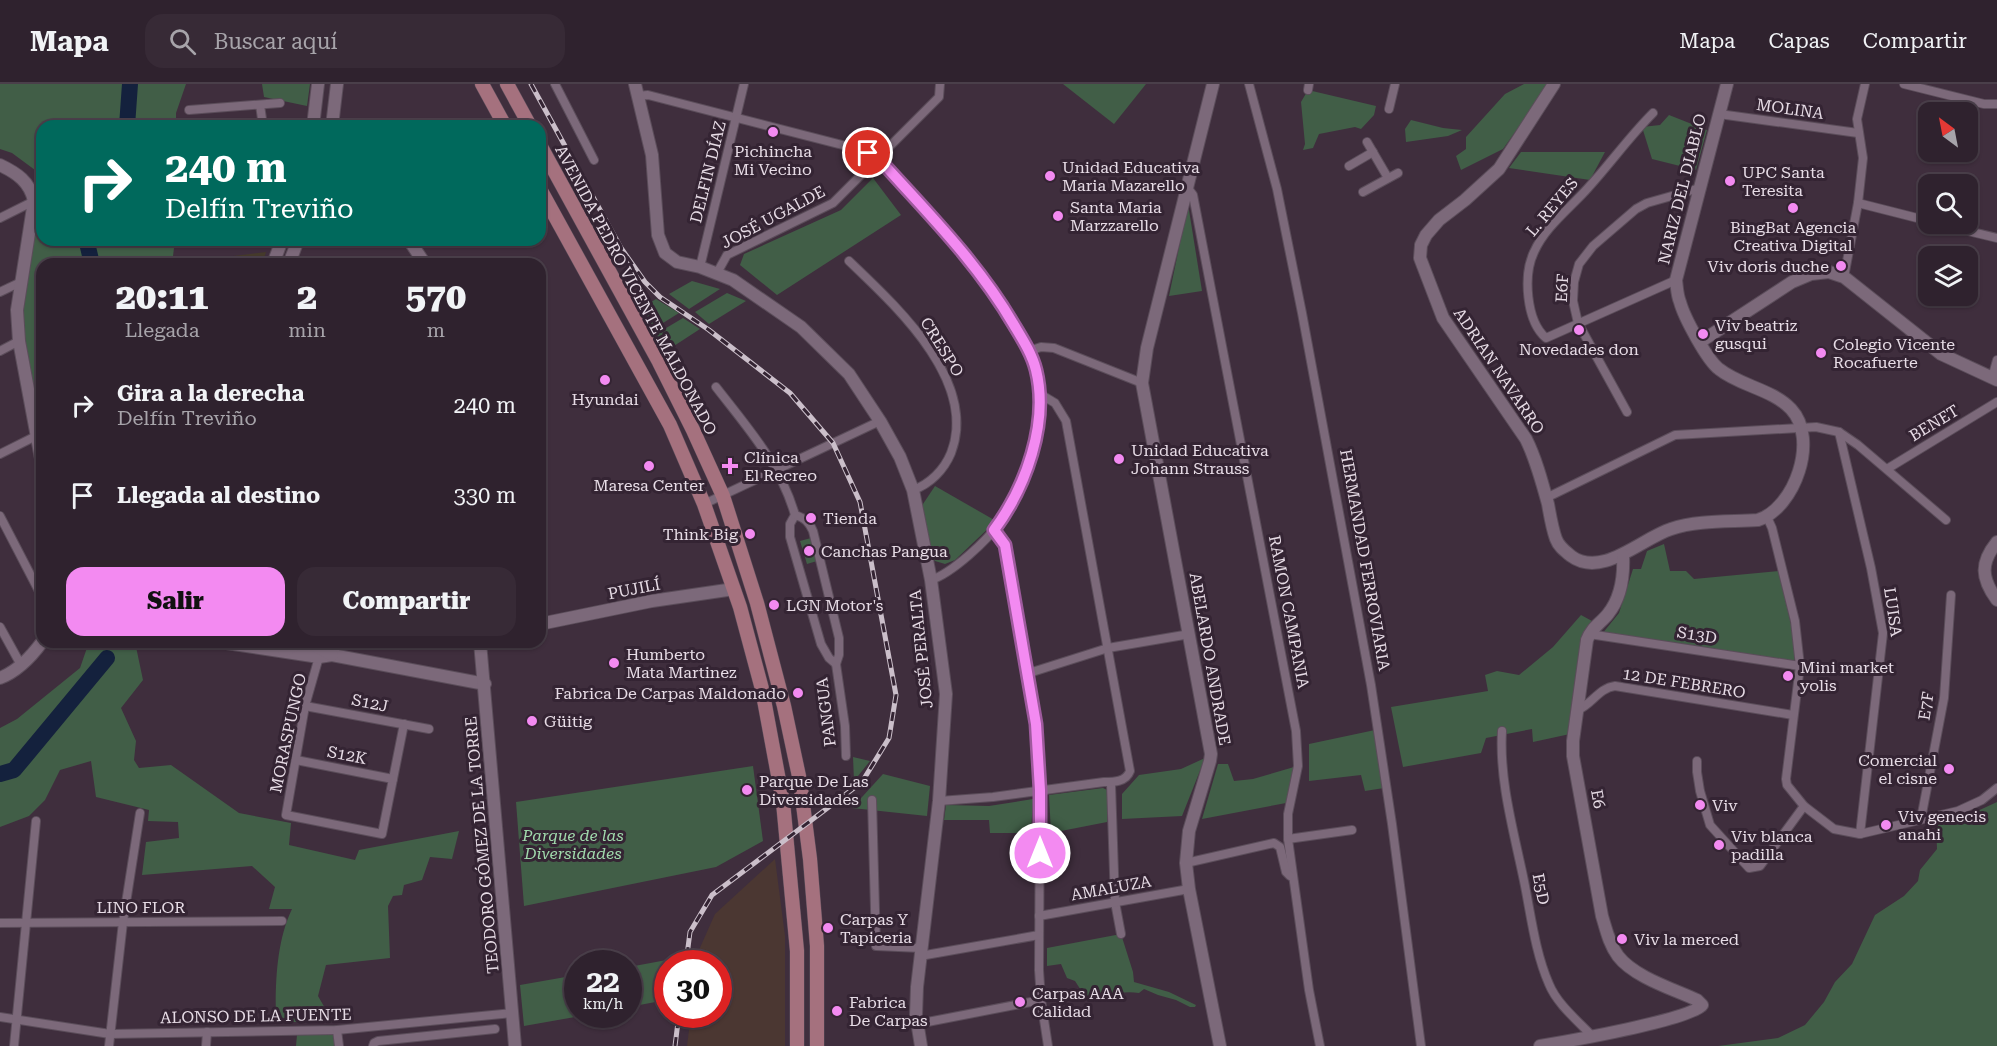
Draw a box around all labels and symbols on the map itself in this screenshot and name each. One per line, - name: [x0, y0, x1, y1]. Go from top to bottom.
- street label: MOLINA: [1755, 95, 1826, 123]
- north arrow: [1918, 102, 1978, 162]
- street label: NARIZ DEL DIABLO: [1654, 112, 1710, 266]
- street label: DELFIN DÍAZ: [686, 119, 730, 225]
- marker: Pichincha Mi Vecino: [766, 125, 780, 139]
- pin: [842, 127, 893, 178]
- street label: AVENIDA PEDRO VICENTE MALDONADO: [551, 142, 721, 438]
- place label: Pichincha Mi Vecino: [734, 142, 812, 179]
- place label: Unidad Educativa Maria Mazarello: [1062, 158, 1200, 195]
- place label: UPC Santa Teresita: [1742, 163, 1825, 200]
- marker: Unidad Educativa Maria Mazarello: [1043, 169, 1057, 183]
- street label: L. REYES: [1522, 174, 1582, 240]
- marker: UPC Santa Teresita: [1723, 174, 1737, 188]
- street label: JOSÉ UGALDE: [718, 182, 828, 252]
- place label: Santa Maria Marzzarello: [1070, 198, 1162, 235]
- marker: BingBat Agencia Creativa Digital: [1786, 201, 1800, 215]
- marker: Santa Maria Marzzarello: [1051, 209, 1065, 223]
- place label: BingBat Agencia Creativa Digital: [1730, 218, 1856, 255]
- place label: Viv doris duche: [1708, 257, 1829, 276]
- marker: Viv doris duche: [1834, 259, 1848, 273]
- street label: E6F: [1552, 273, 1572, 303]
- street label: ADRIAN NAVARRO: [1450, 304, 1548, 438]
- street label: CRESPO: [916, 314, 968, 380]
- place label: Viv beatriz gusqui: [1715, 316, 1798, 353]
- marker: Novedades don: [1572, 323, 1586, 337]
- marker: Viv beatriz gusqui: [1696, 327, 1710, 341]
- place label: Colegio Vicente Rocafuerte: [1833, 335, 1955, 372]
- place label: Novedades don: [1519, 340, 1639, 359]
- marker: Colegio Vicente Rocafuerte: [1814, 346, 1828, 360]
- marker: Hyundai: [598, 373, 612, 387]
- place label: Hyundai: [571, 390, 639, 409]
- street label: BENET: [1906, 401, 1963, 445]
- place label: Unidad Educativa Johann Strauss: [1131, 441, 1269, 478]
- place label: Clínica El Recreo: [744, 448, 817, 485]
- street label: HERMANDAD FERROVIARIA: [1336, 448, 1394, 673]
- marker: Unidad Educativa Johann Strauss: [1112, 452, 1126, 466]
- marker: Clínica El Recreo: [721, 457, 739, 475]
- marker: Maresa Center: [642, 459, 656, 473]
- place label: Maresa Center: [593, 476, 705, 495]
- place label: Tienda: [823, 509, 877, 528]
- marker: Tienda: [804, 511, 818, 525]
- place label: Think Big: [663, 525, 739, 544]
- marker: Think Big: [743, 527, 757, 541]
- street label: RAMON CAMPANIA: [1265, 534, 1313, 691]
- place label: Canchas Pangua: [821, 542, 948, 561]
- marker: Canchas Pangua: [802, 544, 816, 558]
- street label: ABELARDO ANDRADE: [1185, 571, 1235, 747]
- street label: PUJILÍ: [606, 575, 662, 603]
- street label: LUISA: [1880, 586, 1906, 639]
- street label: JOSÉ PERALTA: [905, 588, 937, 709]
- place label: LGN Motor's: [786, 596, 884, 615]
- marker: LGN Motor's: [767, 598, 781, 612]
- street label: S13D: [1676, 622, 1718, 648]
- place label: Humberto Mata Martinez: [626, 645, 737, 682]
- marker: Humberto Mata Martinez: [607, 656, 621, 670]
- place label: Mini market yolis: [1800, 658, 1894, 695]
- street label: 12 DE FEBRERO: [1621, 664, 1747, 702]
- marker: Mini market yolis: [1781, 669, 1795, 683]
- street label: MORASPUNGO: [266, 671, 310, 795]
- street label: PANGUA: [812, 676, 840, 748]
- place label: Fabrica De Carpas Maldonado: [555, 684, 786, 703]
- marker: Fabrica De Carpas Maldonado: [791, 686, 805, 700]
- street label: S12J: [350, 690, 390, 716]
- street label: E7F: [1914, 690, 1938, 722]
- place label: Güitig: [544, 712, 593, 731]
- marker: Güitig: [525, 714, 539, 728]
- street label: TEODORO GÓMEZ DE LA TORRE: [461, 715, 503, 975]
- street label: S12K: [326, 742, 369, 768]
- place label: Comercial el cisne: [1858, 751, 1937, 788]
- marker: Comercial el cisne: [1942, 762, 1956, 776]
- place label: Parque De Las Diversidades: [759, 772, 869, 809]
- marker: Parque De Las Diversidades: [740, 783, 754, 797]
- street label: E6: [1587, 788, 1609, 810]
- place label: Viv: [1712, 796, 1738, 815]
- marker: Viv: [1693, 798, 1707, 812]
- place label: Viv genecis anahi: [1898, 807, 1986, 844]
- marker: Viv genecis anahi: [1879, 818, 1893, 832]
- position arrow: [1008, 821, 1072, 885]
- park label: Parque de las Diversidades: [521, 826, 624, 863]
- place label: Viv blanca padilla: [1731, 827, 1813, 864]
- marker: Viv blanca padilla: [1712, 838, 1726, 852]
- street label: AMALUZA: [1069, 871, 1153, 904]
- street label: E5D: [1529, 872, 1553, 906]
- street label: LINO FLOR: [97, 898, 185, 917]
- place label: Carpas Y Tapiceria: [840, 910, 912, 947]
- marker: Carpas Y Tapiceria: [821, 921, 835, 935]
- place label: Viv la merced: [1634, 930, 1739, 949]
- marker: Viv la merced: [1615, 932, 1629, 946]
- speed limit sign: 30: [654, 950, 732, 1028]
- place label: Carpas AAA Calidad: [1032, 984, 1125, 1021]
- place label: Fabrica De Carpas: [849, 993, 928, 1030]
- marker: Carpas AAA Calidad: [1013, 995, 1027, 1009]
- marker: Fabrica De Carpas: [830, 1004, 844, 1018]
- street label: ALONSO DE LA FUENTE: [160, 1005, 352, 1027]

